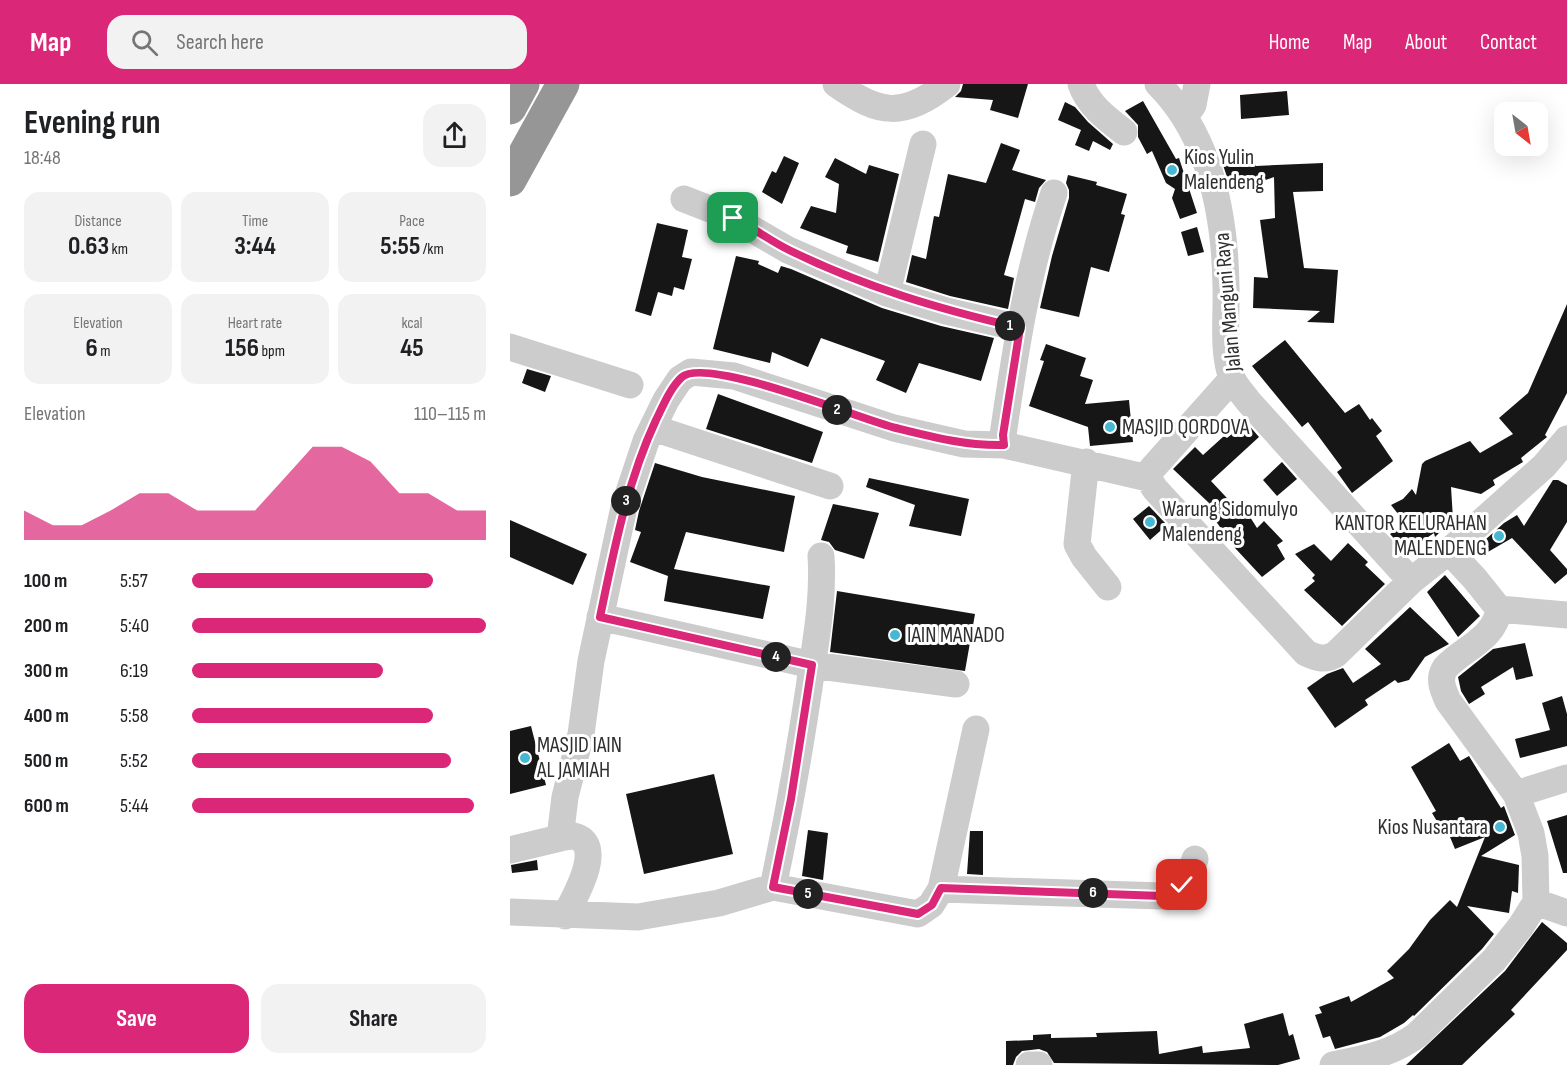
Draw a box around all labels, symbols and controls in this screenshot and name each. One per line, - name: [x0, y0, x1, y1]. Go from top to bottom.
- search box: [107, 15, 527, 69]
- text: Map: [30, 26, 71, 59]
- icon: search: [128, 26, 161, 59]
- text: Search here: [176, 29, 264, 56]
- text: Home: [1269, 30, 1310, 55]
- text: Map: [1343, 30, 1372, 55]
- text: About: [1405, 30, 1447, 55]
- text: Contact: [1480, 30, 1537, 55]
- north arrow: [1494, 102, 1548, 156]
- map controls: [1494, 102, 1548, 156]
- text: Evening run: [24, 103, 160, 143]
- button: share: [423, 104, 486, 167]
- place label: Kios Yulin Malendeng: [1184, 144, 1264, 196]
- text: 18:48: [24, 146, 61, 170]
- marker: Kios Yulin Malendeng: [1165, 163, 1179, 177]
- pin: [707, 192, 758, 243]
- icon: arrive: [716, 201, 749, 234]
- text: Distance: [74, 212, 122, 231]
- text: Time: [242, 212, 268, 231]
- text: Pace: [399, 212, 425, 231]
- text: 0.63: [68, 231, 109, 262]
- text: 3:44: [234, 231, 276, 262]
- text: 5:55: [380, 231, 420, 262]
- street label: Jalan Manguni Raya: [1208, 231, 1248, 374]
- text: km: [109, 240, 128, 259]
- text: /km: [420, 240, 444, 259]
- pin: 1: [995, 311, 1025, 341]
- text: Elevation: [73, 314, 123, 333]
- text: Heart rate: [228, 314, 282, 333]
- text: kcal: [401, 314, 423, 333]
- text: 1: [1007, 316, 1013, 335]
- text: 6: [85, 333, 98, 364]
- text: 156: [225, 333, 259, 364]
- text: 45: [400, 333, 424, 364]
- text: m: [98, 342, 111, 361]
- text: bpm: [259, 342, 285, 361]
- pin: 2: [822, 395, 852, 425]
- text: 2: [833, 400, 841, 419]
- text: Elevation: [24, 402, 86, 426]
- text: 110–115 m: [414, 402, 486, 426]
- place label: MASJID QORDOVA: [1122, 414, 1250, 441]
- marker: MASJID QORDOVA: [1103, 420, 1117, 434]
- pin: 3: [611, 486, 641, 516]
- text: 3: [622, 491, 630, 510]
- place label: Warung Sidomulyo Malendeng: [1162, 496, 1298, 548]
- place label: KANTOR KELURAHAN MALENDENG: [1334, 510, 1487, 562]
- marker: Warung Sidomulyo Malendeng: [1143, 515, 1157, 529]
- marker: KANTOR KELURAHAN MALENDENG: [1492, 529, 1506, 543]
- text: 100 m: [24, 569, 67, 593]
- text: 5:57: [120, 569, 148, 593]
- text: 200 m: [24, 614, 68, 638]
- text: 5:40: [120, 614, 149, 638]
- place label: IAIN MANADO: [907, 622, 1005, 649]
- marker: IAIN MANADO: [888, 628, 902, 642]
- pin: 4: [761, 642, 791, 672]
- text: 4: [772, 647, 780, 666]
- text: 300 m: [24, 659, 68, 683]
- text: 6:19: [120, 659, 148, 683]
- text: 400 m: [24, 704, 69, 728]
- text: 5:58: [120, 704, 149, 728]
- place label: MASJID IAIN AL JAMIAH: [536, 732, 622, 784]
- text: 500 m: [24, 749, 68, 773]
- text: 5:52: [120, 749, 148, 773]
- marker: MASJID IAIN AL JAMIAH: [518, 751, 532, 765]
- text: 600 m: [24, 794, 69, 818]
- text: 5:44: [120, 794, 149, 818]
- place label: Kios Nusantara: [1378, 814, 1488, 841]
- marker: Kios Nusantara: [1493, 820, 1507, 834]
- pin: [1156, 859, 1207, 910]
- icon: check: [1165, 868, 1198, 901]
- pin: 6: [1078, 878, 1108, 908]
- pin: 5: [793, 879, 823, 909]
- text: 6: [1089, 883, 1097, 902]
- text: 5: [804, 884, 812, 903]
- button: Save: [24, 984, 249, 1053]
- button: Share: [261, 984, 486, 1053]

